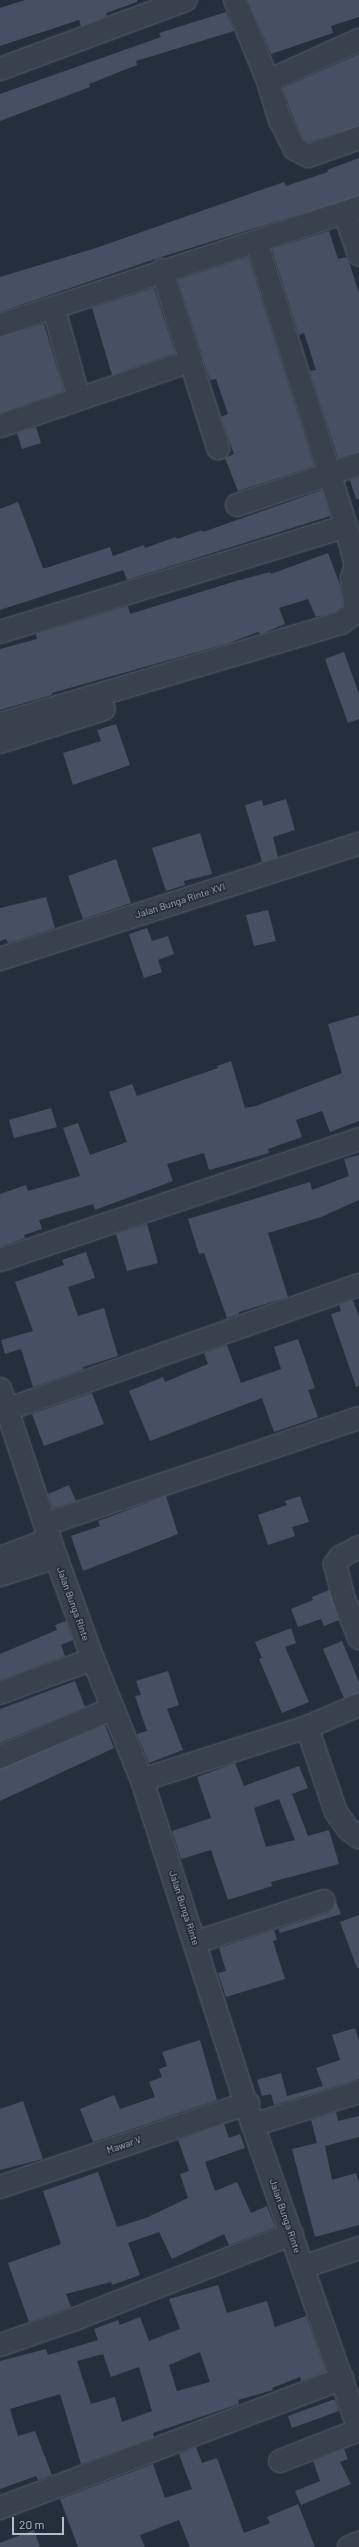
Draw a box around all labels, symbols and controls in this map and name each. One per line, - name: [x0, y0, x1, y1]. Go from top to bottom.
- street label: Jalan Bunga Rinte XVI: [133, 881, 227, 921]
- street label: Jalan Bunga Rinte: [54, 1565, 92, 1643]
- street label: Jalan Bunga Rinte: [166, 1869, 202, 1947]
- street label: Mawar V: [105, 2133, 143, 2157]
- street label: Jalan Bunga Rinte: [267, 2177, 303, 2255]
- scale bar: [14, 2509, 66, 2535]
- text: 20 m: [19, 2517, 45, 2531]

